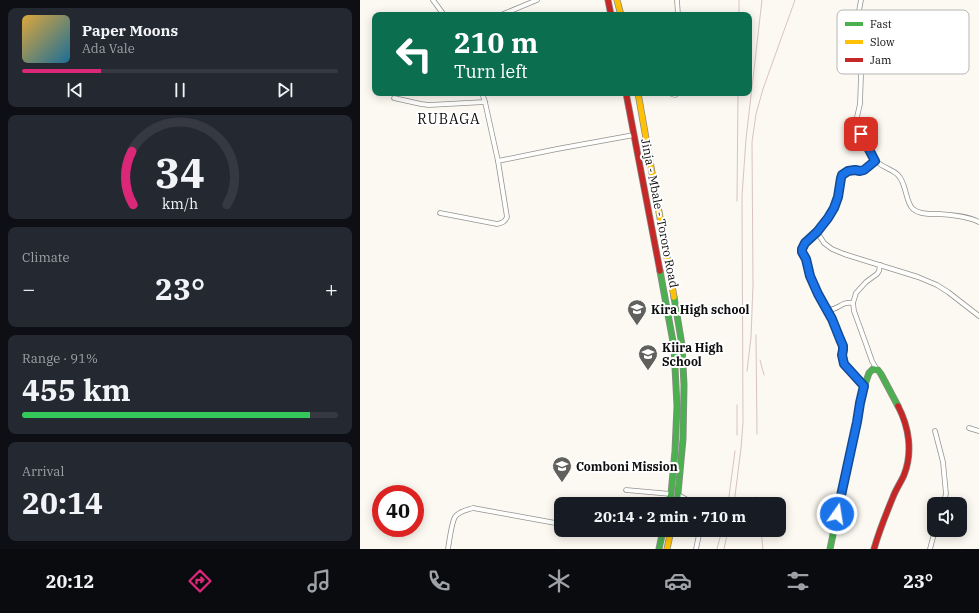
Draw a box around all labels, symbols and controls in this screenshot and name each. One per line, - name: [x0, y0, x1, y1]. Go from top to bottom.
- legend: [837, 10, 969, 74]
- text: Fast: [870, 17, 892, 31]
- text: Paper Moons: [82, 21, 178, 40]
- text: 210 m: [454, 24, 538, 61]
- icon: left: [388, 28, 440, 80]
- text: Slow: [870, 35, 895, 49]
- text: Ada Vale: [82, 40, 135, 57]
- text: Jam: [870, 53, 892, 67]
- text: Turn left: [454, 60, 528, 83]
- icon: previous: [64, 79, 86, 101]
- icon: pause: [169, 79, 191, 101]
- icon: next: [274, 79, 296, 101]
- district label: RUBAGA: [417, 110, 481, 128]
- pin: [844, 117, 878, 151]
- icon: arrive: [850, 123, 872, 145]
- street label: Jinja - Mbale - Tororo Road: [638, 137, 682, 289]
- text: 34: [155, 145, 205, 199]
- text: km/h: [162, 194, 198, 213]
- text: Climate: [22, 249, 69, 266]
- text: 23°: [155, 269, 205, 308]
- text: −: [22, 274, 35, 303]
- text: +: [325, 274, 338, 303]
- school or university icon: Kira High school: [626, 298, 648, 326]
- place label: Kira High school: [651, 302, 750, 317]
- place label: Kiira High School: [662, 340, 724, 369]
- school or university icon: Kiira High School: [637, 343, 659, 371]
- text: Range · 91%: [22, 350, 98, 367]
- text: 455 km: [22, 370, 131, 409]
- school or university icon: Comboni Mission: [551, 455, 573, 483]
- place label: Comboni Mission: [576, 459, 678, 474]
- text: Arrival: [22, 463, 64, 480]
- text: 20:14: [22, 483, 103, 522]
- speed limit sign: 40: [372, 485, 424, 537]
- position arrow: [816, 493, 858, 535]
- map controls: [927, 497, 967, 537]
- button: sound: [927, 497, 967, 537]
- text: 20:14 · 2 min · 710 m: [594, 507, 746, 526]
- icon: directions: [186, 567, 214, 595]
- icon: music: [305, 567, 333, 595]
- icon: phone: [425, 567, 453, 595]
- icon: climate: [545, 567, 573, 595]
- icon: car: [664, 567, 692, 595]
- icon: filters: [784, 567, 812, 595]
- text: 20:12: [46, 570, 94, 593]
- text: 23°: [903, 570, 933, 593]

